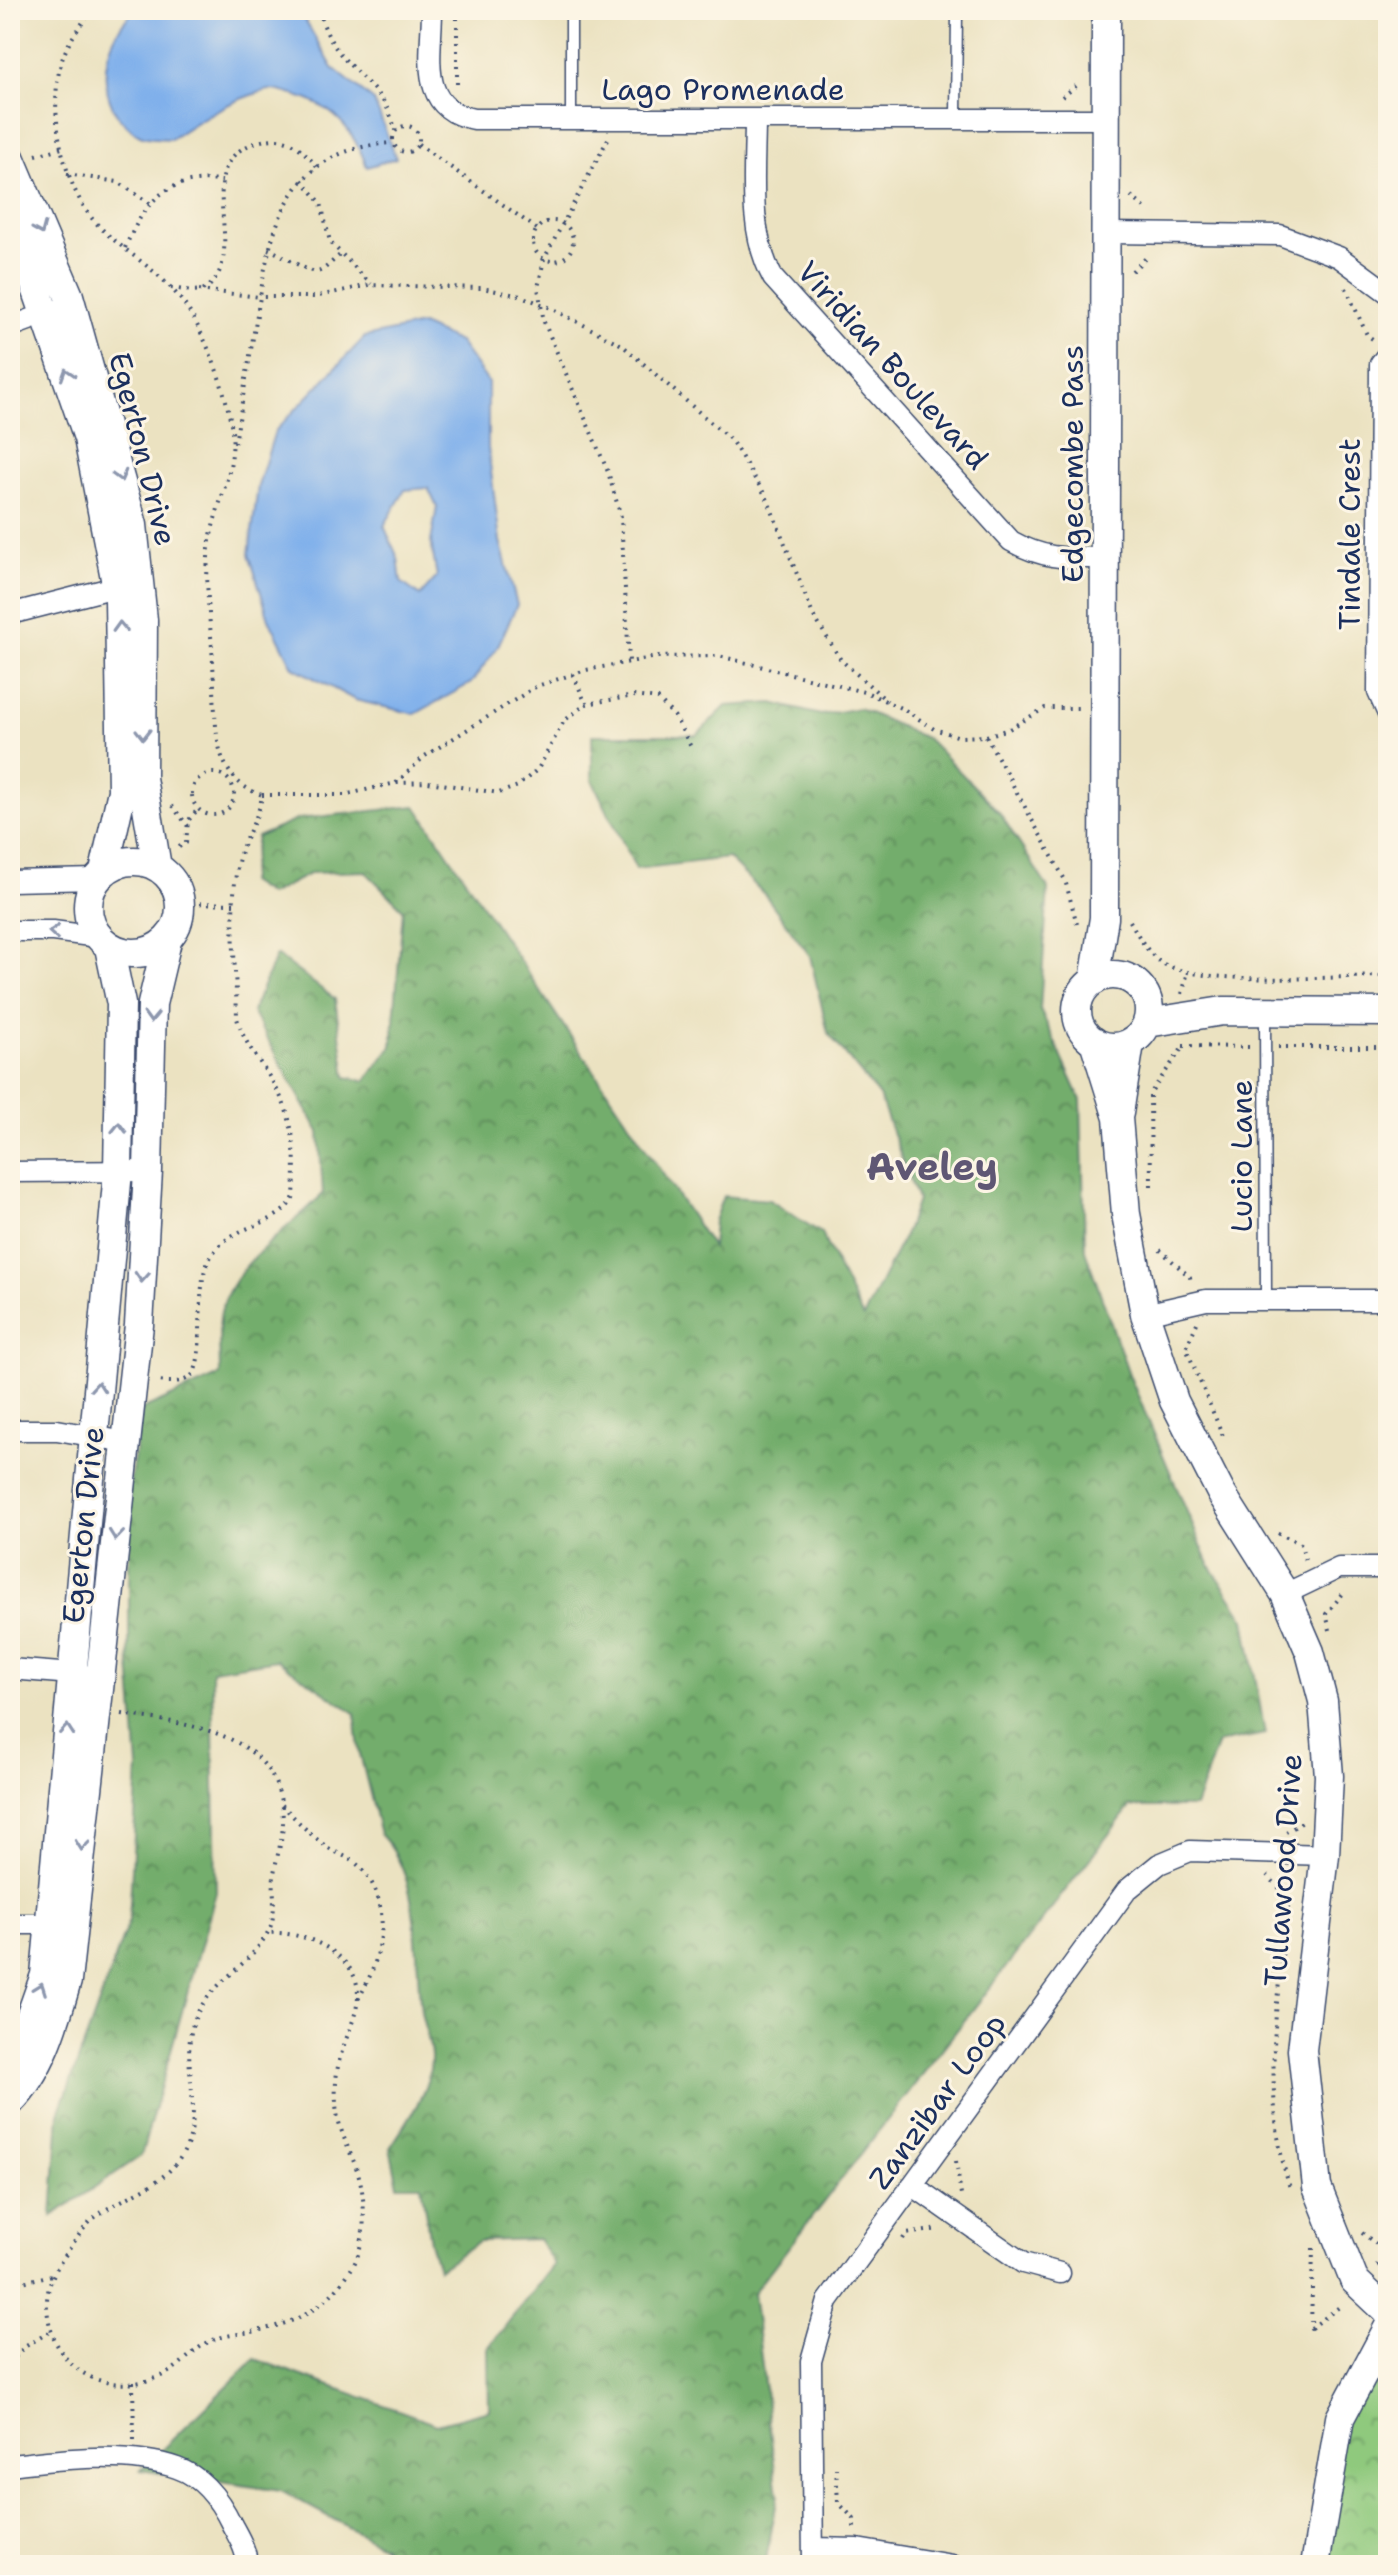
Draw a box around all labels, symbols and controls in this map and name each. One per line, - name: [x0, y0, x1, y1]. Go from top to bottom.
- street label: Lago Promenade: [601, 69, 845, 110]
- one-way arrow: [31, 221, 47, 235]
- street label: Viridian Boulevard: [788, 252, 998, 478]
- street label: Edgecombe Pass: [1052, 345, 1093, 583]
- street label: Egerton Drive: [99, 348, 187, 550]
- one-way arrow: [60, 367, 76, 381]
- street label: Tindale Crest: [1329, 438, 1370, 630]
- one-way arrow: [110, 468, 127, 482]
- one-way arrow: [111, 620, 128, 633]
- one-way arrow: [134, 728, 152, 741]
- one-way arrow: [47, 924, 60, 941]
- one-way arrow: [143, 1011, 160, 1024]
- street label: Lucio Lane: [1221, 1079, 1262, 1233]
- one-way arrow: [110, 1121, 128, 1134]
- district label: Aveley: [866, 1141, 998, 1192]
- one-way arrow: [134, 1271, 151, 1284]
- one-way arrow: [89, 1380, 106, 1393]
- street label: Egerton Drive: [52, 1424, 114, 1626]
- one-way arrow: [107, 1529, 124, 1542]
- one-way arrow: [58, 1723, 75, 1736]
- street label: Tullawood Drive: [1254, 1752, 1312, 1988]
- one-way arrow: [73, 1839, 90, 1852]
- one-way arrow: [31, 1982, 47, 1996]
- street label: Zanzibar Loop: [859, 2005, 1015, 2197]

